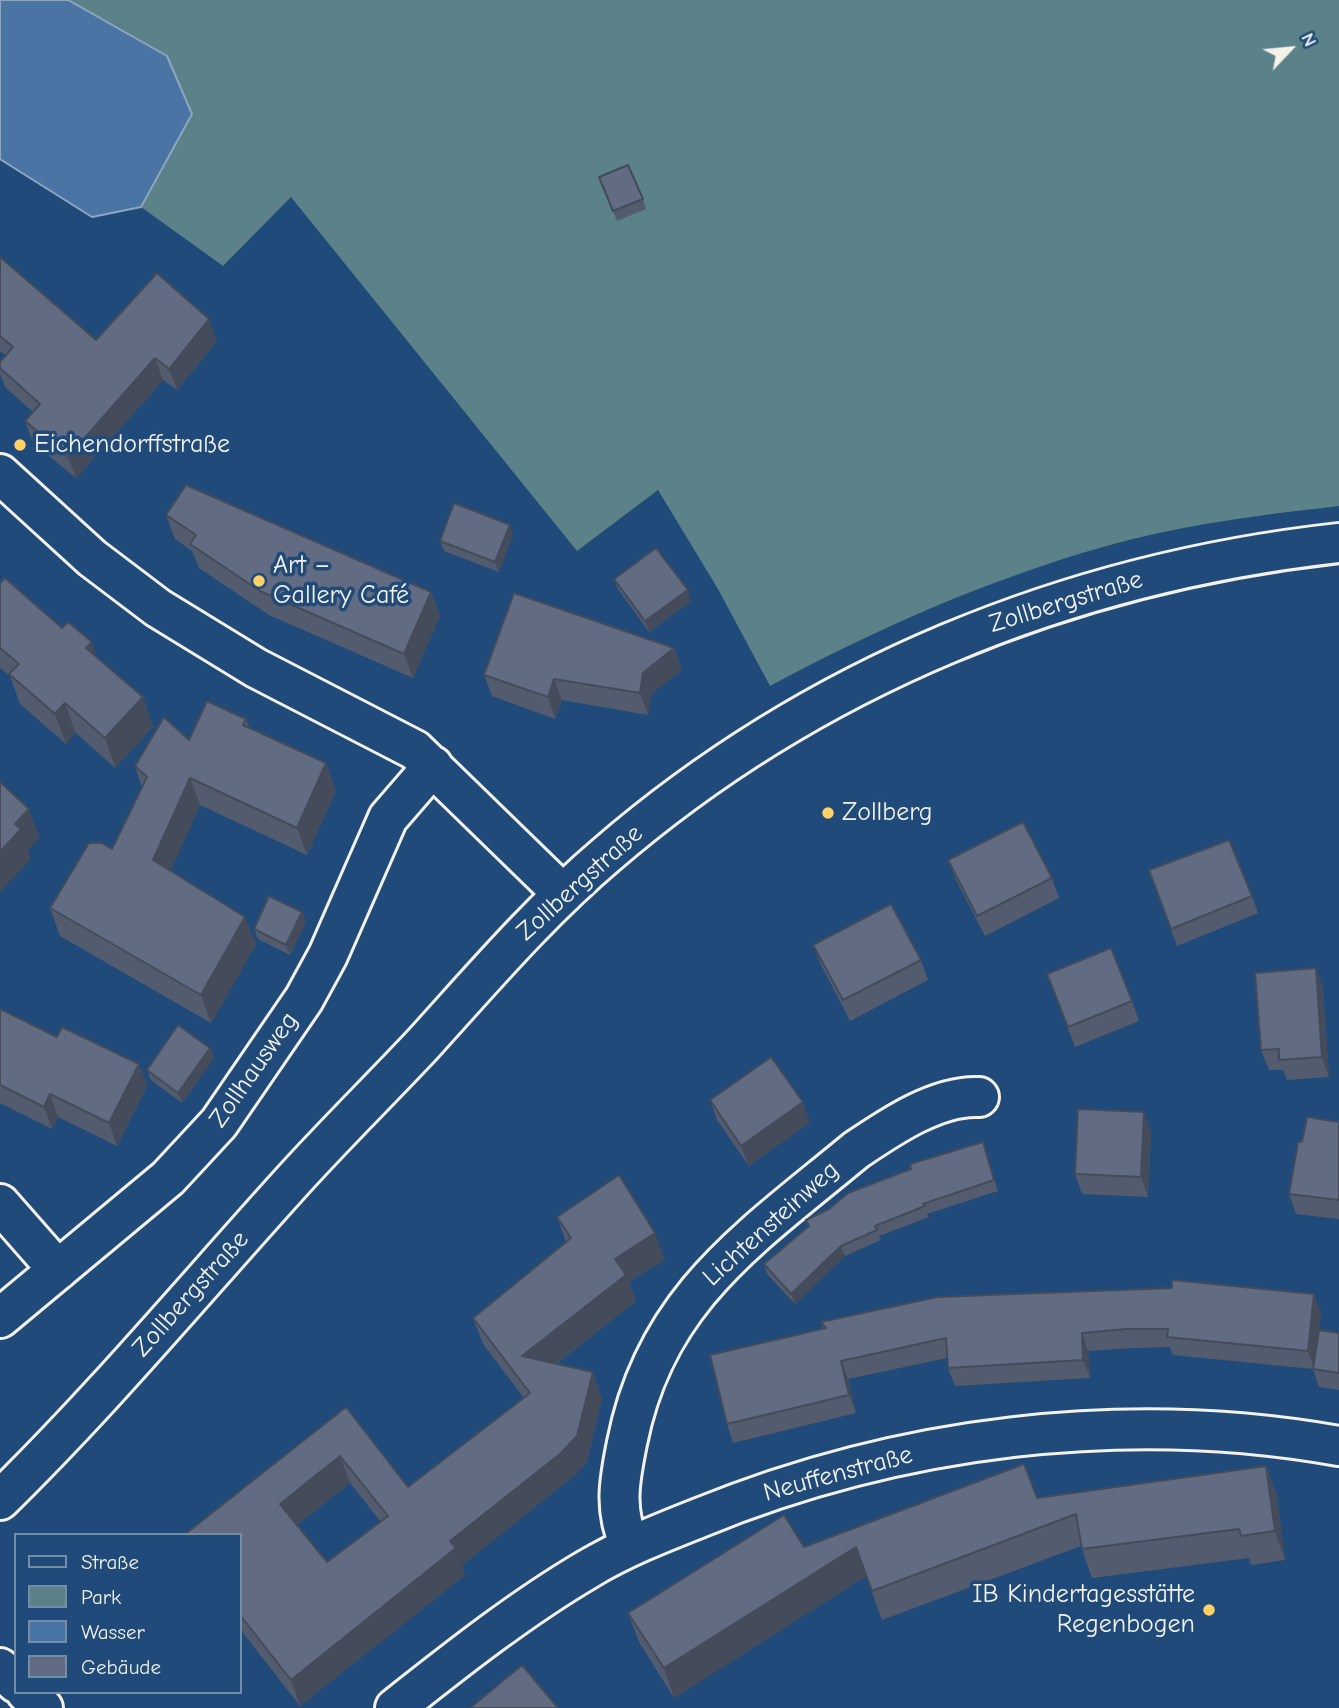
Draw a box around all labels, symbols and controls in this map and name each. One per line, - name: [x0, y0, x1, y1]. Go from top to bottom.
- north arrow: [1255, 14, 1325, 84]
- text: N: [1296, 29, 1321, 50]
- place label: Eichendorffstraße: [34, 429, 230, 461]
- marker: Eichendorffstraße: [12, 437, 28, 453]
- place label: Art – Gallery Café: [273, 550, 409, 612]
- street label: Zollbergstraße: [986, 564, 1146, 640]
- marker: Art – Gallery Café: [251, 573, 267, 589]
- place label: Zollberg: [842, 797, 933, 829]
- marker: Zollberg: [820, 805, 836, 821]
- street label: Zollbergstraße: [511, 818, 649, 948]
- street label: Zollhausweg: [203, 1006, 305, 1134]
- street label: Lichtensteinweg: [697, 1155, 845, 1293]
- street label: Zollbergstraße: [126, 1225, 256, 1363]
- street label: Neuffenstraße: [760, 1439, 916, 1509]
- legend: [14, 1533, 242, 1694]
- text: Straße: [81, 1550, 139, 1574]
- place label: IB Kindertagesstätte Regenbogen: [972, 1579, 1195, 1640]
- text: Park: [81, 1585, 121, 1609]
- marker: IB Kindertagesstätte Regenbogen: [1201, 1602, 1217, 1618]
- text: Wasser: [81, 1620, 145, 1644]
- text: Gebäude: [81, 1655, 161, 1679]

